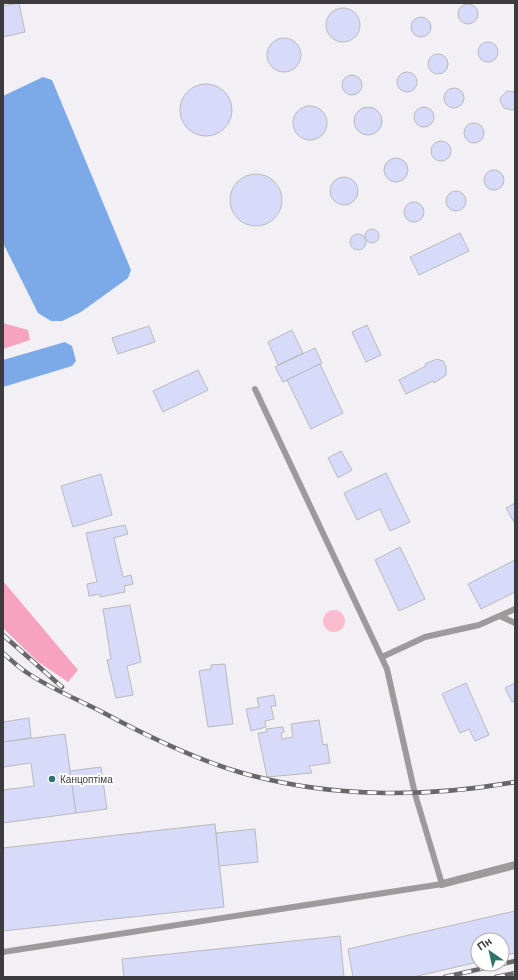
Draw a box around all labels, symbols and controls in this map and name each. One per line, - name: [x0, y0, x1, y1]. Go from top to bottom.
- place label: Канцоптіма: [60, 773, 113, 785]
- marker: Канцоптіма: [47, 774, 57, 784]
- north arrow: [470, 932, 510, 972]
- text: Пн: [474, 934, 494, 953]

